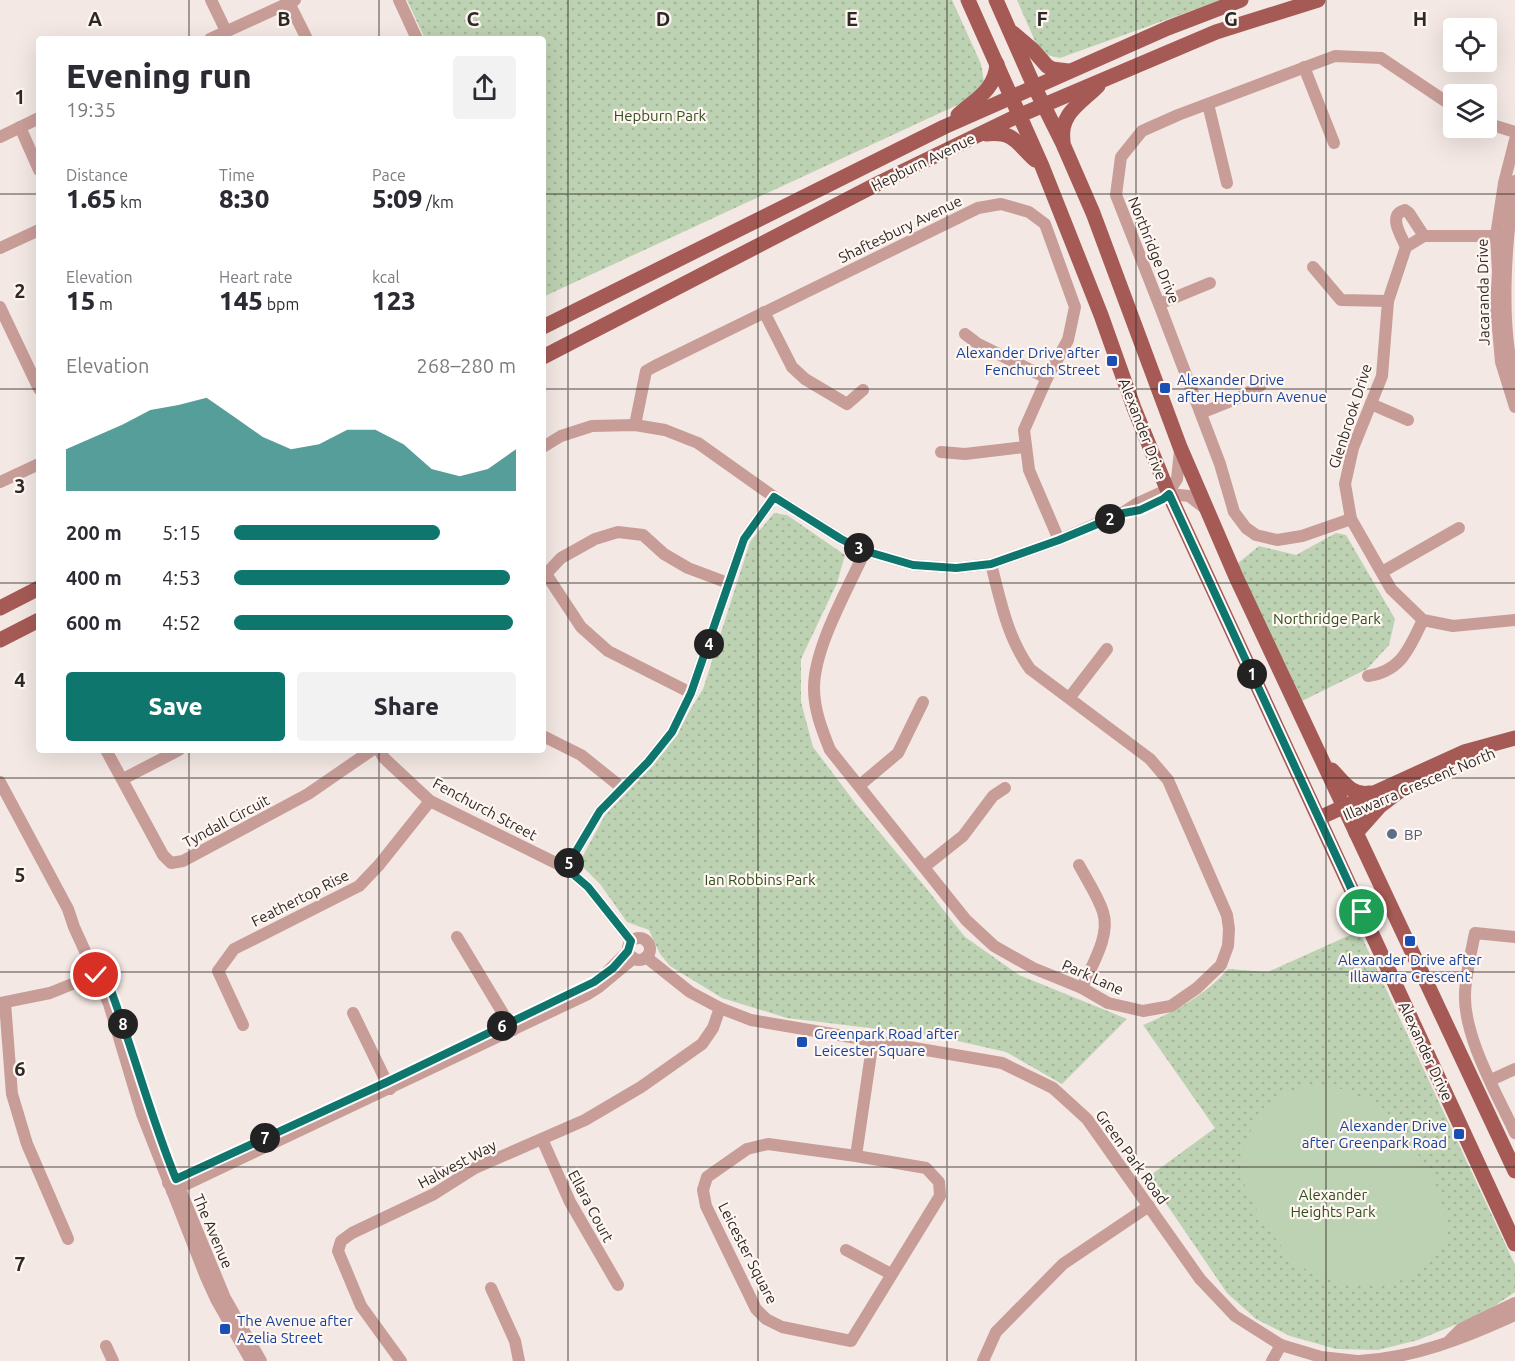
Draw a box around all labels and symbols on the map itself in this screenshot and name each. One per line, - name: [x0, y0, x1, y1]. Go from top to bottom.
- text: A: [88, 7, 102, 30]
- text: B: [277, 7, 291, 30]
- text: C: [467, 7, 480, 30]
- text: D: [656, 7, 670, 30]
- text: E: [846, 7, 858, 30]
- text: F: [1036, 7, 1048, 30]
- text: G: [1224, 7, 1238, 30]
- text: H: [1413, 7, 1427, 30]
- text: 1: [14, 85, 26, 108]
- park label: Hepburn Park: [614, 107, 707, 124]
- street label: Hepburn Avenue: [868, 130, 978, 194]
- street label: Shaftesbury Avenue: [836, 192, 964, 266]
- street label: Northridge Drive: [1125, 194, 1183, 306]
- street label: Jacaranda Drive: [1474, 238, 1492, 346]
- text: 2: [14, 279, 26, 302]
- place label: Alexander Drive after Fenchurch Street: [956, 344, 1100, 378]
- marker: Alexander Drive after Fenchurch Street: [1105, 354, 1119, 368]
- street label: Glenbrook Drive: [1325, 361, 1375, 471]
- place label: Alexander Drive after Hepburn Avenue: [1177, 371, 1327, 405]
- street label: Alexander Drive: [1116, 376, 1170, 482]
- marker: Alexander Drive after Hepburn Avenue: [1158, 381, 1172, 395]
- text: 3: [14, 474, 26, 497]
- pin: 2: [1095, 504, 1125, 534]
- pin: 3: [844, 533, 874, 563]
- park label: Northridge Park: [1273, 610, 1381, 627]
- pin: 4: [694, 629, 724, 659]
- pin: 1: [1237, 659, 1267, 689]
- text: 4: [14, 668, 26, 691]
- street label: Illawarra Crescent North: [1340, 744, 1498, 824]
- street label: Fenchurch Street: [430, 774, 540, 844]
- street label: Tyndall Circuit: [180, 791, 272, 851]
- place label: BP: [1404, 826, 1423, 843]
- marker: BP: [1385, 827, 1399, 841]
- pin: 5: [554, 848, 584, 878]
- text: 5: [14, 863, 26, 886]
- street label: Feathertop Rise: [249, 866, 351, 930]
- park label: Ian Robbins Park: [704, 871, 816, 888]
- pin: [1336, 886, 1387, 937]
- marker: Alexander Drive after Illawarra Crescent: [1403, 934, 1417, 948]
- pin: [70, 949, 121, 1000]
- place label: Alexander Drive after Illawarra Crescent: [1338, 951, 1482, 985]
- street label: Park Lane: [1060, 956, 1126, 998]
- street label: Alexander Drive: [1396, 999, 1456, 1103]
- pin: 8: [108, 1009, 138, 1039]
- pin: 6: [487, 1011, 517, 1041]
- place label: Greenpark Road after Leicester Square: [814, 1025, 960, 1059]
- marker: Greenpark Road after Leicester Square: [795, 1035, 809, 1049]
- text: 6: [14, 1057, 26, 1080]
- street label: Green Park Road: [1092, 1107, 1172, 1207]
- place label: Alexander Drive after Greenpark Road: [1302, 1117, 1447, 1151]
- pin: 7: [250, 1123, 280, 1153]
- marker: Alexander Drive after Greenpark Road: [1452, 1127, 1466, 1141]
- street label: Halwest Way: [415, 1136, 499, 1192]
- street label: Ellara Court: [565, 1167, 617, 1245]
- park label: Alexander Heights Park: [1290, 1186, 1376, 1220]
- street label: The Avenue: [190, 1191, 236, 1271]
- street label: Leicester Square: [715, 1200, 781, 1306]
- text: 7: [14, 1252, 26, 1275]
- place label: The Avenue after Azelia Street: [237, 1312, 353, 1346]
- marker: The Avenue after Azelia Street: [218, 1322, 232, 1336]

